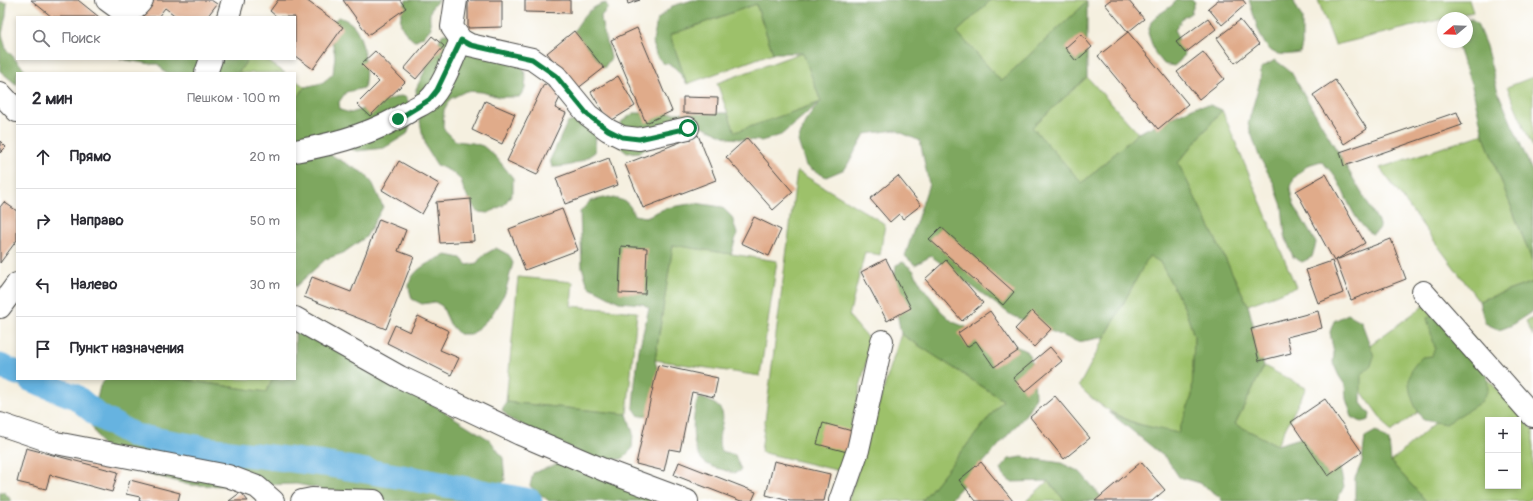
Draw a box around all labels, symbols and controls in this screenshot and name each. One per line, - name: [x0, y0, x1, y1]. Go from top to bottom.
- north arrow: [1437, 12, 1473, 48]
- search box: [16, 16, 296, 60]
- icon: search: [30, 27, 52, 49]
- text: Поиск: [62, 29, 101, 48]
- text: 2 мин: [32, 88, 72, 109]
- text: Пешком · 100 m: [187, 90, 280, 106]
- route end: [389, 110, 407, 128]
- route start: [679, 119, 697, 137]
- icon: ahead: [32, 146, 54, 168]
- text: Прямо: [70, 147, 111, 166]
- text: 20 m: [249, 149, 280, 165]
- icon: right: [32, 210, 54, 232]
- text: Направо: [70, 211, 124, 230]
- text: 50 m: [250, 213, 280, 229]
- icon: left: [32, 274, 54, 296]
- text: Налево: [70, 275, 117, 294]
- text: 30 m: [250, 277, 280, 293]
- icon: arrive: [32, 338, 54, 360]
- text: Пункт назначения: [70, 339, 184, 358]
- map controls: [1485, 417, 1521, 489]
- button: +: [1485, 417, 1521, 453]
- button: −: [1485, 453, 1521, 489]

